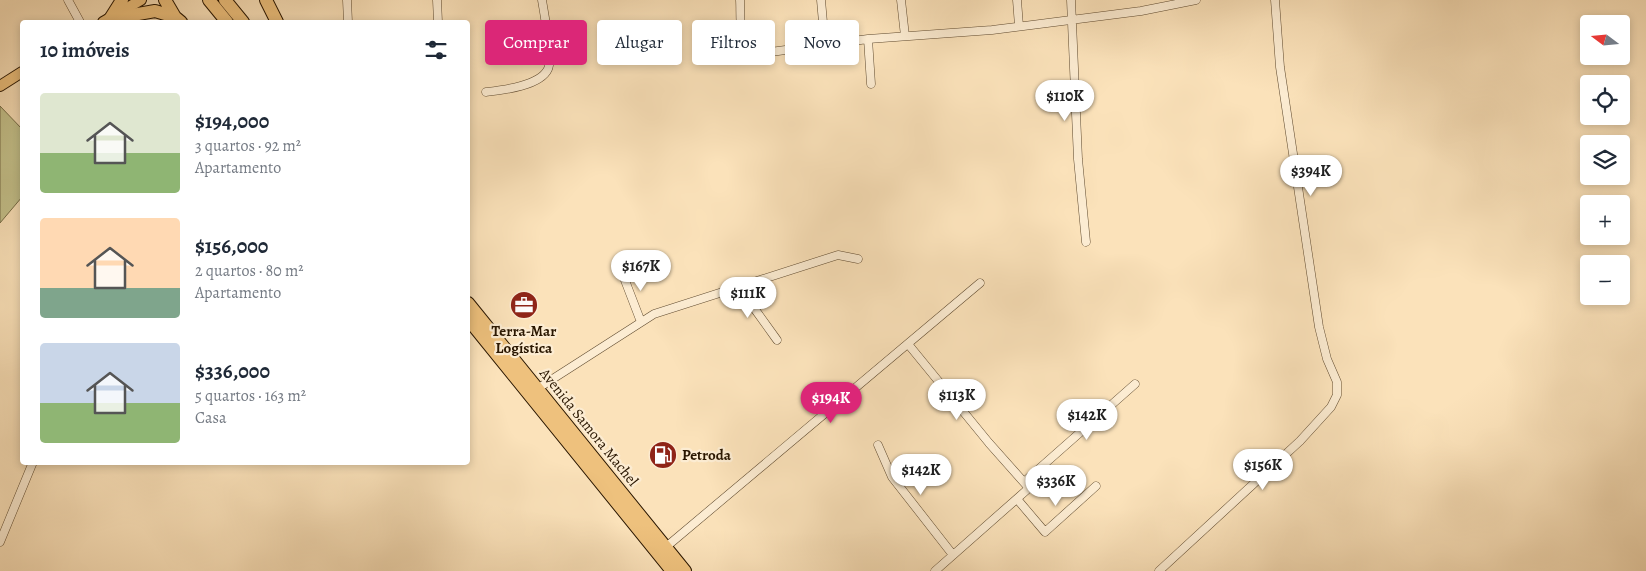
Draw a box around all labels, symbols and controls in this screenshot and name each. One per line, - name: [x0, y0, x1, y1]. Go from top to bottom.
- north arrow: [1580, 15, 1630, 65]
- map controls: [1580, 15, 1630, 305]
- chip: Comprar: [485, 20, 587, 65]
- chip: Alugar: [597, 20, 682, 65]
- chip: Filtros: [692, 20, 775, 65]
- chip: Novo: [785, 20, 859, 65]
- text: 10 imóveis: [40, 36, 130, 64]
- icon: filters: [422, 36, 450, 64]
- button: locate: [1580, 75, 1630, 125]
- pin: $110K: [1030, 80, 1100, 122]
- text: $110K: [1046, 85, 1084, 107]
- text: $194,000: [195, 107, 269, 135]
- icon: home: [80, 113, 140, 173]
- text: 3 quartos · 92 m²: [195, 135, 301, 157]
- button: layers: [1580, 135, 1630, 185]
- pin: $394K: [1276, 154, 1346, 197]
- text: Apartamento: [195, 157, 281, 179]
- text: $394K: [1291, 160, 1331, 182]
- button: +: [1580, 195, 1630, 245]
- text: $156,000: [195, 232, 268, 260]
- icon: home: [80, 238, 140, 298]
- pin: $167K: [606, 250, 676, 292]
- text: $167K: [622, 255, 660, 277]
- button: −: [1580, 255, 1630, 305]
- text: 2 quartos · 80 m²: [195, 260, 303, 282]
- pin: $111K: [713, 276, 783, 319]
- text: Apartamento: [195, 282, 281, 304]
- text: $111K: [730, 282, 766, 304]
- office icon: Terra-Mar Logística: [509, 290, 539, 320]
- place label: Terra-Mar Logística: [492, 321, 556, 358]
- text: $336,000: [195, 357, 270, 385]
- icon: home: [80, 363, 140, 423]
- street label: Avenida Samora Machel: [534, 363, 643, 490]
- pin: $113K: [922, 378, 992, 421]
- pin: $194K: [796, 382, 866, 424]
- text: $113K: [939, 384, 975, 406]
- text: 5 quartos · 163 m²: [195, 385, 306, 407]
- text: $194K: [812, 387, 850, 409]
- pin: $142K: [1052, 398, 1122, 441]
- text: $142K: [1068, 404, 1106, 426]
- text: Casa: [195, 407, 226, 429]
- fuel station icon: Petroda: [648, 440, 678, 470]
- place label: Petroda: [682, 445, 732, 465]
- pin: $156K: [1228, 448, 1298, 491]
- pin: $142K: [886, 454, 956, 496]
- text: $156K: [1244, 454, 1282, 476]
- text: $142K: [902, 459, 940, 481]
- pin: $336K: [1021, 464, 1091, 507]
- text: $336K: [1036, 470, 1076, 492]

